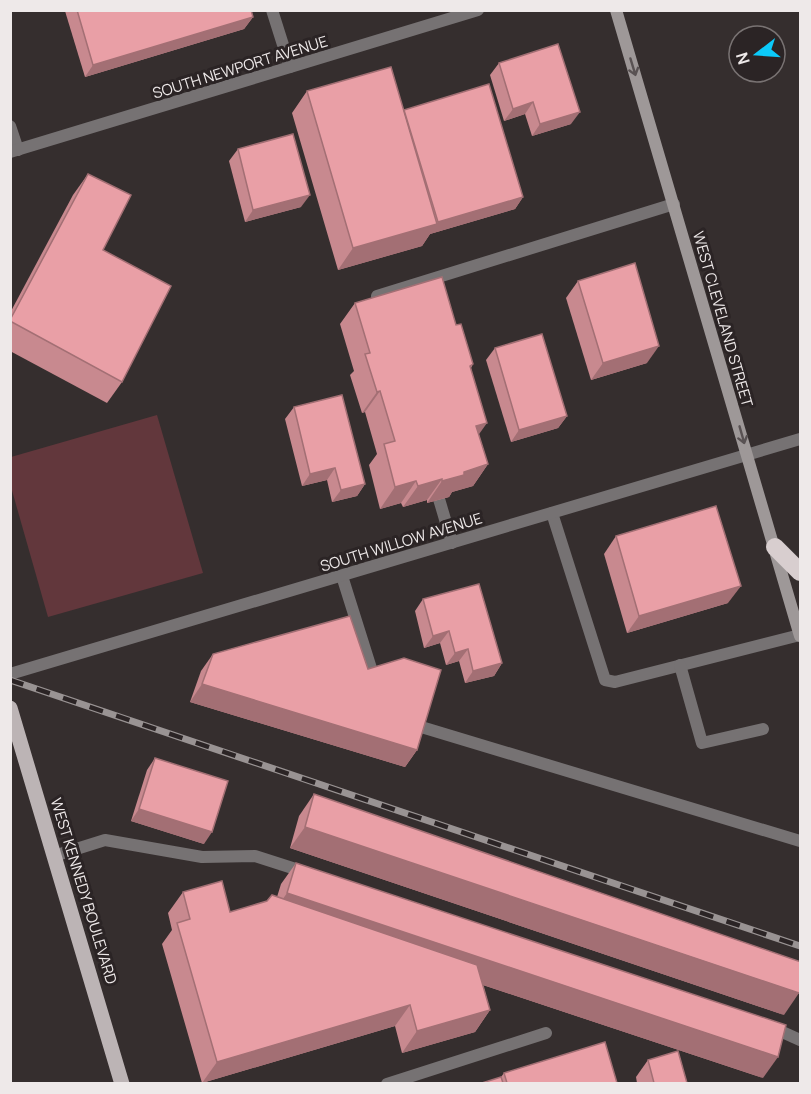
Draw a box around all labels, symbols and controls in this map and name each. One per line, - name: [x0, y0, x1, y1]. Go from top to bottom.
- north arrow: [727, 24, 787, 84]
- street label: SOUTH NEWPORT AVENUE: [150, 30, 330, 104]
- text: N: [730, 50, 755, 67]
- one-way arrow: [628, 57, 639, 76]
- street label: WEST CLEVELAND STREET: [688, 229, 758, 409]
- one-way arrow: [737, 425, 748, 444]
- street label: SOUTH WILLOW AVENUE: [317, 507, 485, 577]
- street label: WEST KENNEDY BOULEVARD: [46, 795, 122, 987]

